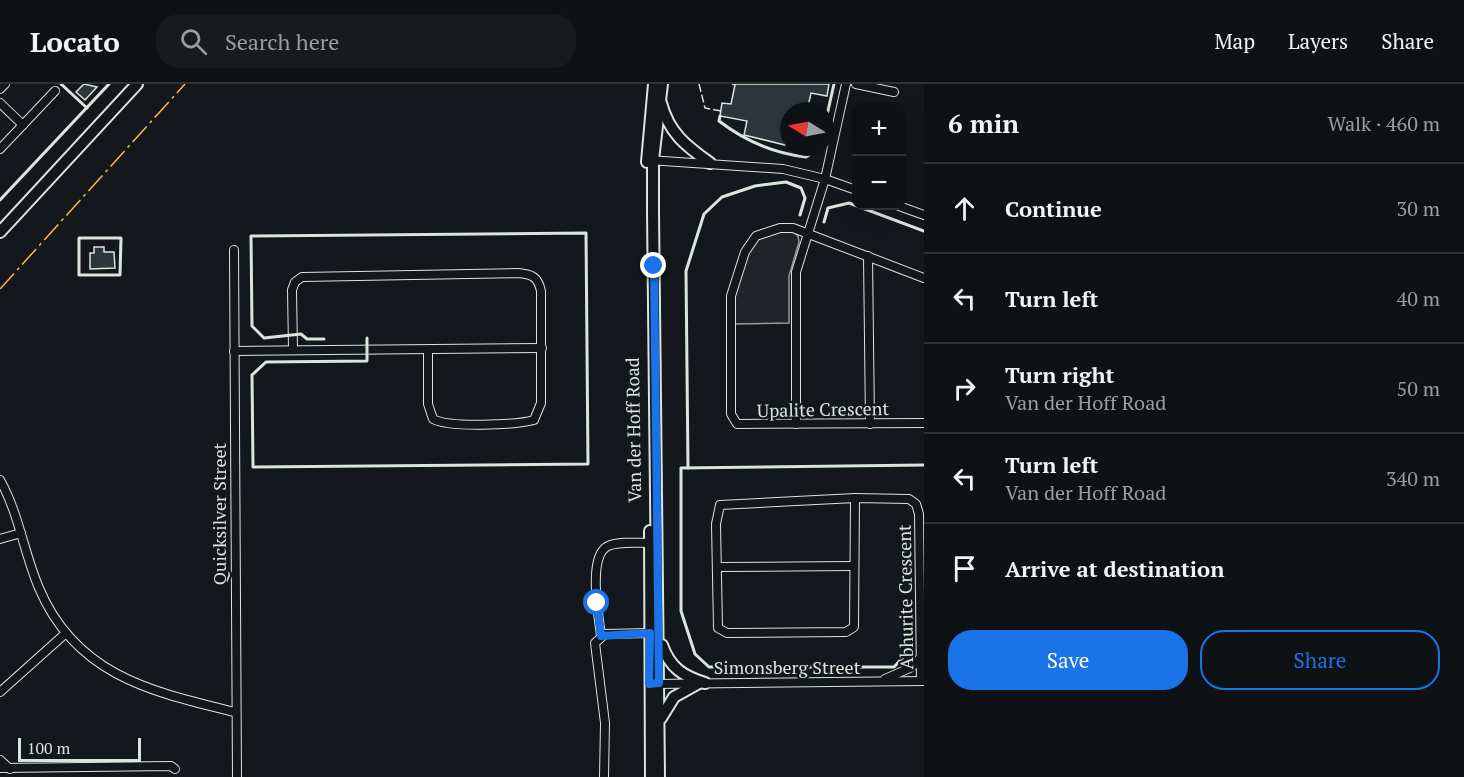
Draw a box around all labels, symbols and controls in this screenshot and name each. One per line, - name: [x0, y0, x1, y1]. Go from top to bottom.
- search box: [156, 14, 576, 68]
- text: Locato: [30, 23, 120, 60]
- icon: search: [177, 25, 210, 58]
- text: Search here: [225, 27, 339, 56]
- text: Map: [1214, 27, 1255, 55]
- text: Layers: [1288, 27, 1348, 55]
- text: Share: [1381, 27, 1434, 55]
- north arrow: [780, 102, 834, 156]
- map controls: [852, 102, 906, 210]
- button: +: [852, 102, 906, 156]
- text: 6 min: [948, 106, 1019, 140]
- text: Walk · 460 m: [1328, 110, 1440, 137]
- button: −: [852, 156, 906, 210]
- icon: ahead: [948, 192, 981, 225]
- text: Continue: [1005, 194, 1102, 223]
- text: 30 m: [1397, 195, 1440, 222]
- route end: [640, 252, 666, 278]
- icon: left: [948, 282, 981, 315]
- text: Turn left: [1005, 284, 1098, 313]
- text: 40 m: [1397, 285, 1440, 312]
- street label: Van der Hoff Road: [620, 357, 646, 503]
- text: Turn right: [1005, 360, 1114, 389]
- icon: right: [948, 372, 981, 405]
- text: 50 m: [1397, 375, 1440, 402]
- text: Van der Hoff Road: [1005, 389, 1166, 416]
- street label: Upalite Crescent: [757, 396, 890, 422]
- street label: Quicksilver Street: [207, 442, 231, 585]
- text: Turn left: [1005, 450, 1098, 479]
- icon: left: [948, 462, 981, 495]
- text: 340 m: [1386, 465, 1440, 492]
- text: Van der Hoff Road: [1005, 479, 1166, 506]
- street label: Abhurite Crescent: [892, 524, 918, 670]
- icon: arrive: [948, 552, 981, 585]
- text: Arrive at destination: [1005, 554, 1224, 583]
- route start: [583, 589, 609, 615]
- button: Save: [948, 630, 1188, 690]
- button: Share: [1200, 630, 1440, 690]
- street label: Simonsberg Street: [714, 655, 861, 679]
- scale bar: [18, 735, 141, 762]
- text: 100 m: [27, 737, 70, 759]

